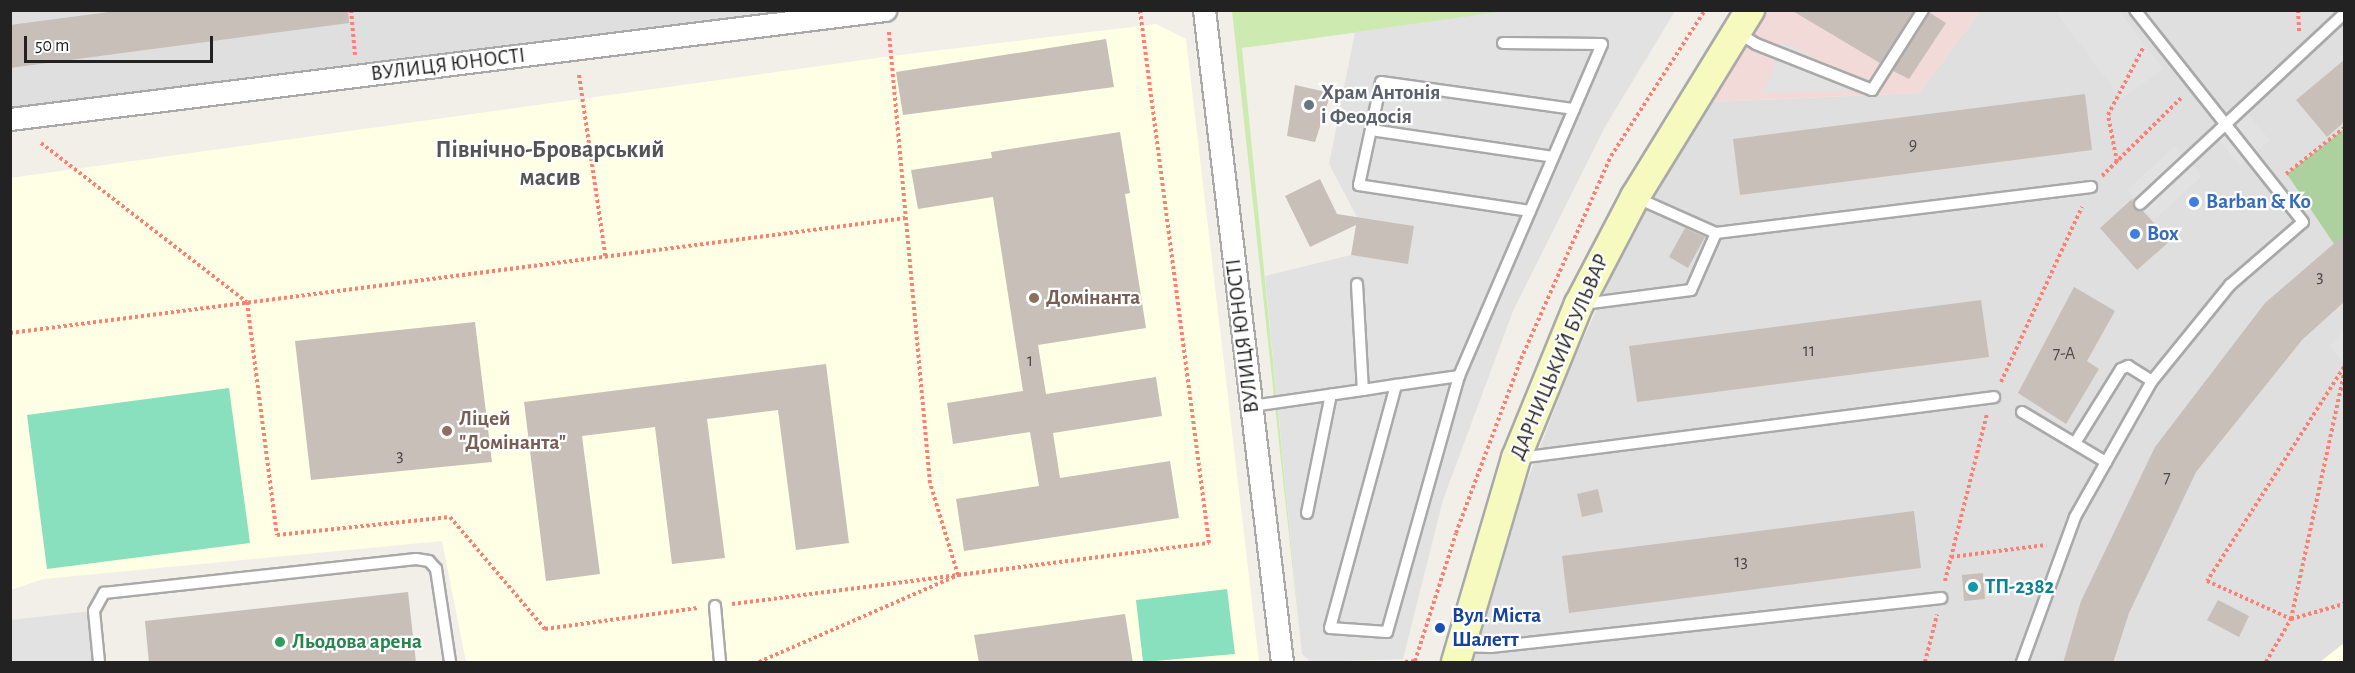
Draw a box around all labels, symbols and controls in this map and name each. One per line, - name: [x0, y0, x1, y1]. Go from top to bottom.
- scale bar: [27, 24, 216, 62]
- text: 50 m: [35, 37, 69, 55]
- street label: ВУЛИЦЯ ЮНОСТІ: [369, 43, 527, 87]
- place label: Храм Антонія і Феодосія: [1321, 80, 1440, 130]
- marker: Храм Антонія і Феодосія: [1302, 98, 1316, 112]
- house number: 9: [1909, 134, 1917, 156]
- district label: Північно-Броварський масив: [436, 137, 664, 193]
- place label: Barban & Ko: [2206, 189, 2311, 215]
- marker: Barban & Ko: [2187, 195, 2201, 209]
- place label: Box: [2147, 221, 2179, 247]
- marker: Box: [2128, 227, 2142, 241]
- street label: ДАРНИЦЬКИЙ БУЛЬВАР: [1505, 250, 1615, 464]
- street label: ВУЛИЦЯ ЮНОСТІ: [1221, 257, 1265, 415]
- house number: 3: [2316, 266, 2324, 288]
- place label: Домінанта: [1046, 285, 1140, 311]
- marker: Домінанта: [1027, 291, 1041, 305]
- house number: 11: [1803, 340, 1815, 362]
- house number: 7-А: [2053, 343, 2075, 365]
- house number: 1: [1027, 350, 1033, 372]
- place label: Ліцей "Домінанта": [459, 406, 566, 456]
- marker: Ліцей "Домінанта": [440, 424, 454, 438]
- house number: 3: [396, 445, 404, 467]
- house number: 7: [2163, 467, 2171, 489]
- house number: 13: [1734, 551, 1748, 573]
- place label: ТП-2382: [1985, 574, 2054, 600]
- marker: ТП-2382: [1966, 580, 1980, 594]
- place label: Вул. Міста Шалетт: [1452, 603, 1541, 653]
- marker: Вул. Міста Шалетт: [1433, 621, 1447, 635]
- place label: Льодова арена: [292, 629, 422, 655]
- marker: Льодова арена: [273, 635, 287, 649]

